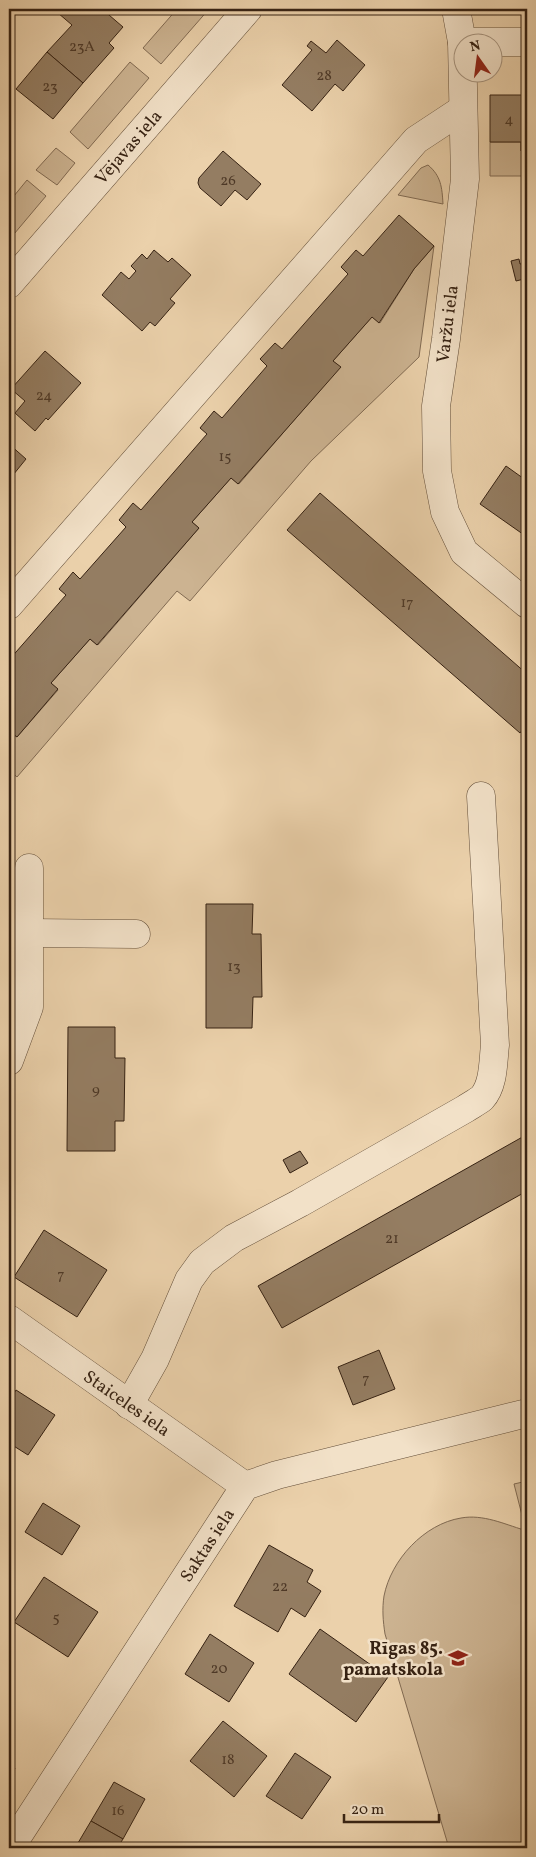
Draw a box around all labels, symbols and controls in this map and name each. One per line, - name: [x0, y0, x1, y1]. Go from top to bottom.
- north arrow: [454, 32, 504, 82]
- text: N: [468, 36, 482, 57]
- house number: 23A: [69, 37, 95, 58]
- house number: 28: [316, 66, 332, 87]
- house number: 23: [42, 77, 58, 98]
- street label: Vējavas iela: [90, 105, 169, 191]
- house number: 4: [505, 110, 514, 131]
- house number: 26: [220, 171, 236, 192]
- street label: Varžu iela: [431, 284, 466, 365]
- house number: 24: [36, 386, 52, 407]
- house number: 15: [218, 447, 232, 468]
- house number: 17: [400, 593, 414, 614]
- house number: 13: [227, 957, 241, 978]
- house number: 9: [92, 1080, 100, 1101]
- house number: 21: [385, 1229, 399, 1250]
- house number: 7: [57, 1265, 65, 1286]
- street label: Staiceles iela: [78, 1365, 175, 1443]
- house number: 7: [362, 1369, 370, 1390]
- street label: Saktas iela: [175, 1504, 242, 1588]
- house number: 22: [272, 1577, 288, 1598]
- house number: 5: [52, 1608, 60, 1629]
- place label: Rīgas 85. pamatskola: [343, 1637, 443, 1683]
- school or university icon: Rīgas 85. pamatskola: [447, 1647, 469, 1669]
- house number: 20: [211, 1659, 227, 1680]
- house number: 18: [221, 1750, 235, 1771]
- scale bar: [344, 1792, 438, 1824]
- text: 20 m: [351, 1800, 384, 1821]
- house number: 16: [111, 1801, 125, 1822]

